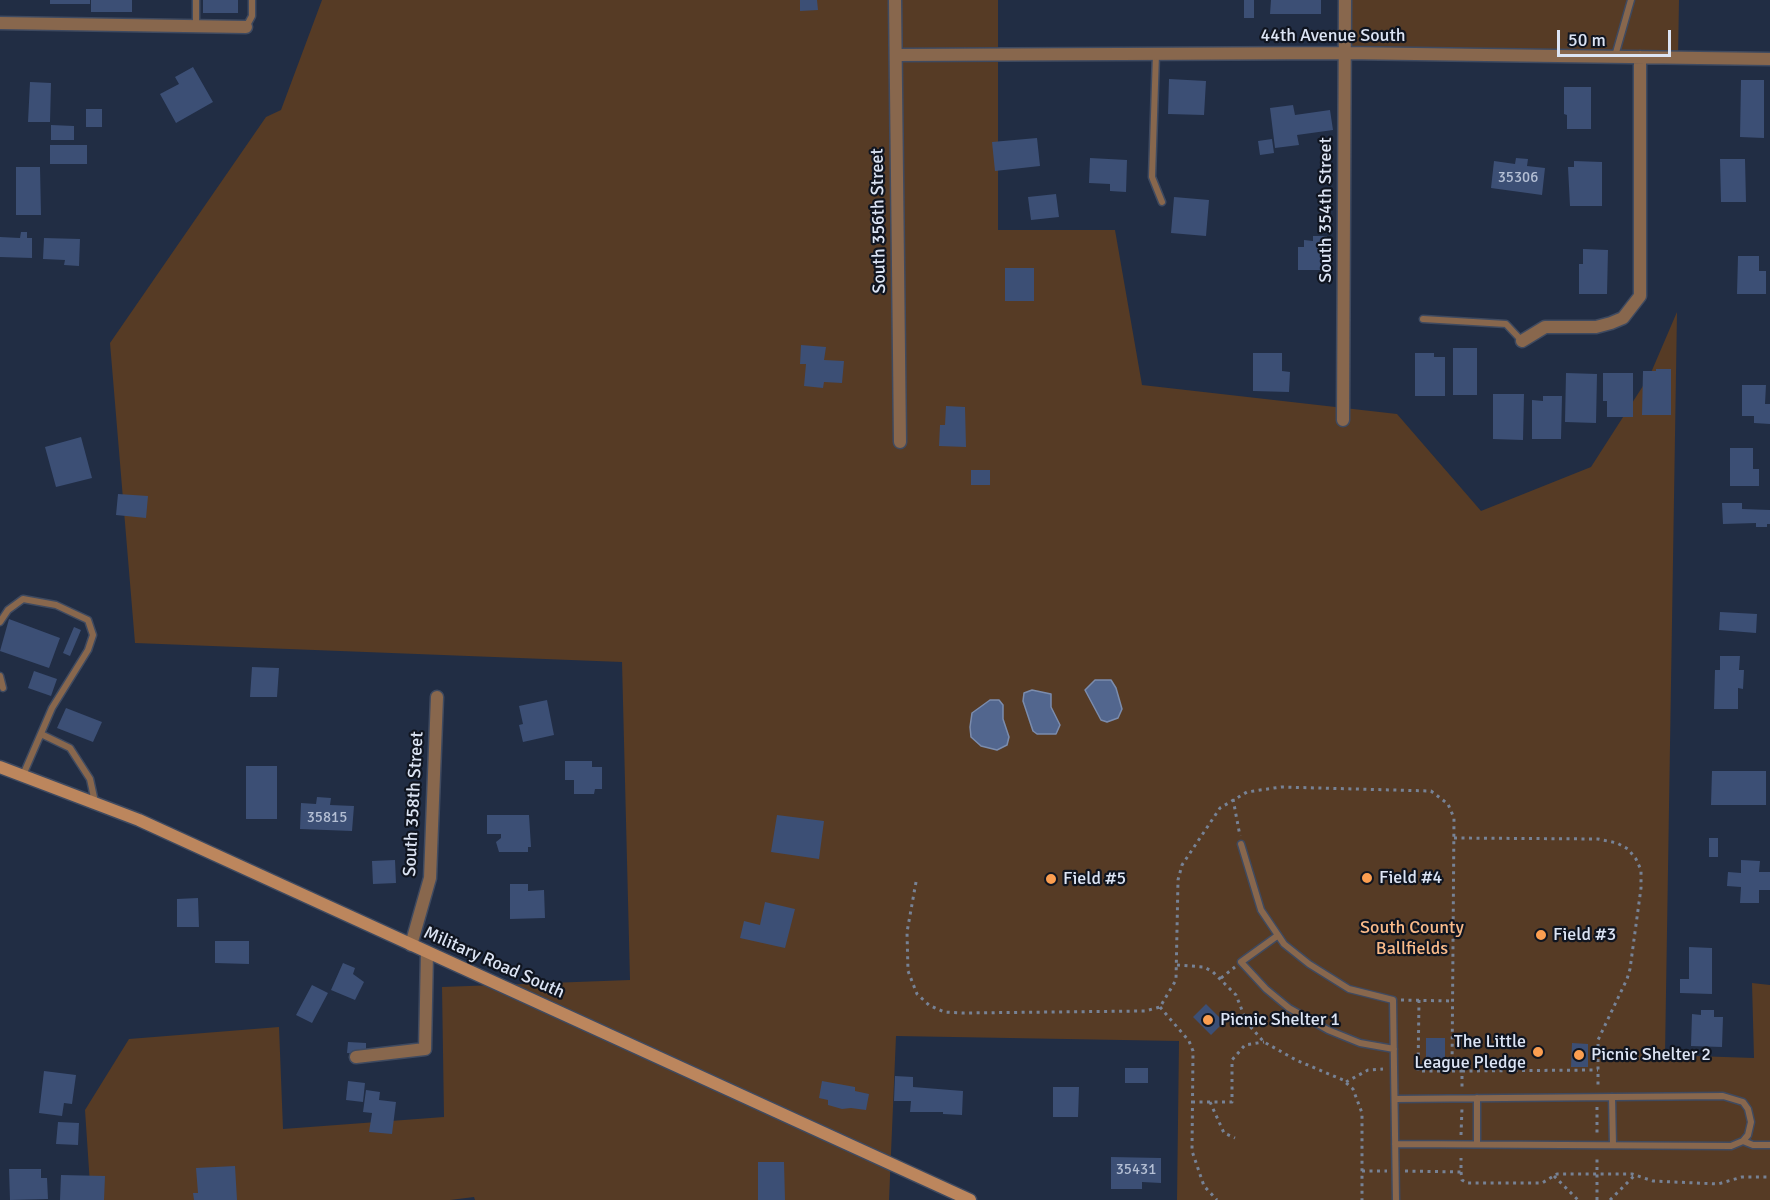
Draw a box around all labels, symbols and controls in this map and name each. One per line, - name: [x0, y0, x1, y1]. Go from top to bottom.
- scale bar: [1560, 18, 1674, 56]
- street label: 44th Avenue South: [1260, 25, 1406, 47]
- text: 50 m: [1568, 29, 1606, 51]
- street label: South 354th Street: [1315, 137, 1337, 283]
- street label: South 356th Street: [867, 148, 891, 294]
- house number: 35306: [1498, 169, 1538, 187]
- street label: South 358th Street: [399, 731, 429, 877]
- house number: 35815: [307, 809, 347, 827]
- place label: Field #4: [1379, 867, 1442, 889]
- place label: Field #5: [1063, 868, 1126, 890]
- marker: Field #4: [1360, 871, 1374, 885]
- marker: Field #5: [1044, 872, 1058, 886]
- park label: South County Ballfields: [1360, 917, 1464, 960]
- street label: Military Road South: [420, 922, 568, 1004]
- place label: Field #3: [1553, 924, 1616, 946]
- marker: Field #3: [1534, 928, 1548, 942]
- place label: Picnic Shelter 1: [1220, 1009, 1340, 1031]
- marker: Picnic Shelter 1: [1201, 1013, 1215, 1027]
- place label: The Little League Pledge: [1414, 1031, 1526, 1074]
- place label: Picnic Shelter 2: [1591, 1044, 1711, 1066]
- marker: The Little League Pledge: [1531, 1045, 1545, 1059]
- marker: Picnic Shelter 2: [1572, 1048, 1586, 1062]
- house number: 35431: [1116, 1161, 1156, 1179]

